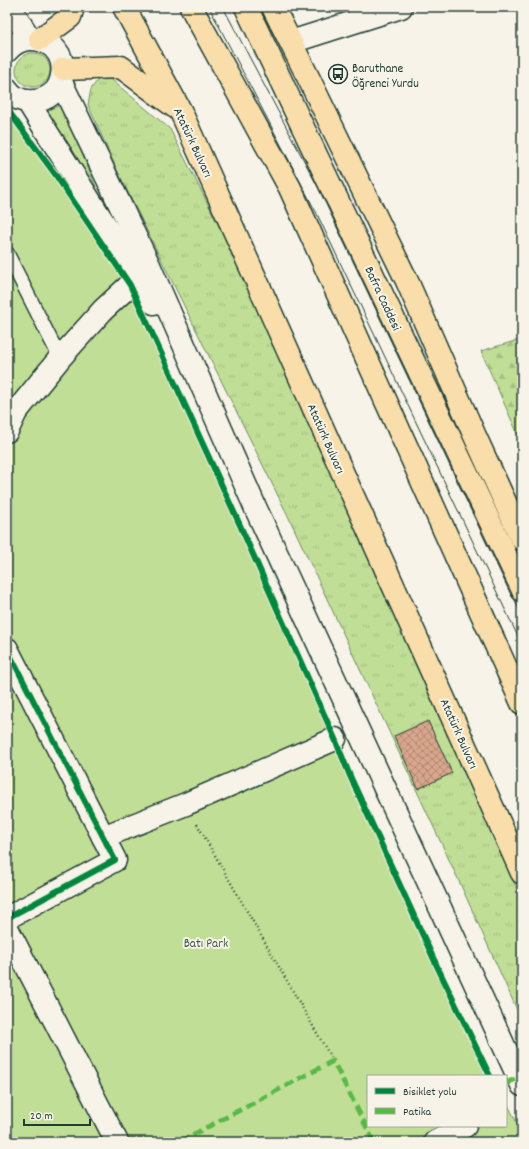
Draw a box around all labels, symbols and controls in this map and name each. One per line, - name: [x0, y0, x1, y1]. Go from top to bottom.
- place label: Baruthane Öğrenci Yurdu: [352, 60, 419, 94]
- bus stop icon: Baruthane Öğrenci Yurdu: [327, 63, 349, 85]
- street label: Atatürk Bulvarı: [167, 105, 216, 181]
- street label: Bafra Caddesi: [359, 264, 405, 335]
- street label: Atatürk Bulvarı: [301, 401, 349, 477]
- street label: Atatürk Bulvarı: [434, 696, 482, 772]
- park label: Batı Park: [184, 935, 228, 954]
- legend: [367, 1075, 507, 1127]
- text: Bisiklet yolu: [403, 1084, 457, 1101]
- scale bar: [24, 1101, 90, 1127]
- text: Patika: [403, 1104, 432, 1121]
- text: 20 m: [30, 1108, 53, 1125]

